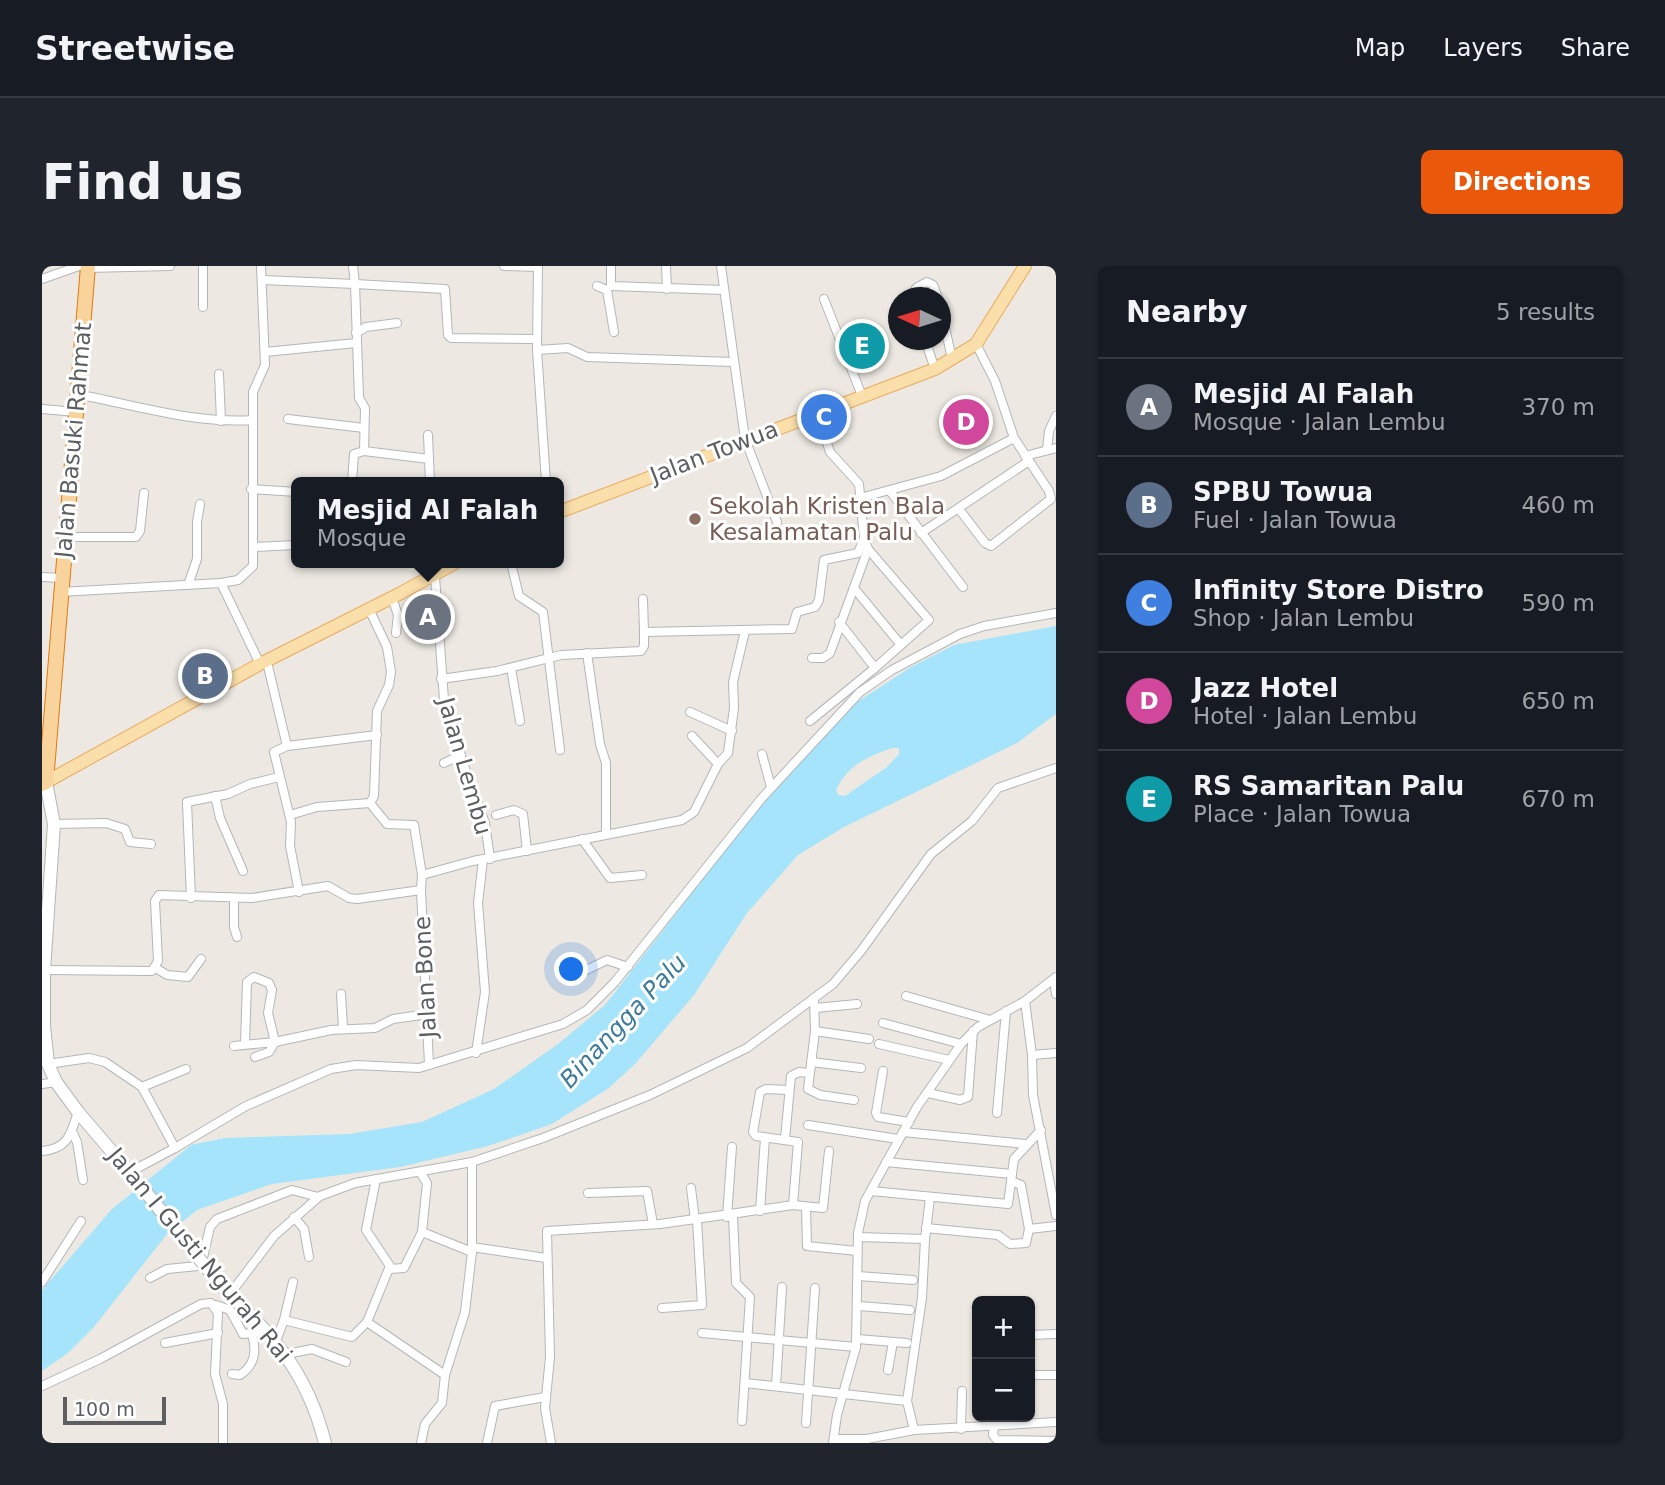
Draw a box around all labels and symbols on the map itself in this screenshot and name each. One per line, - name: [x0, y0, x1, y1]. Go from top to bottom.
- north arrow: [888, 287, 951, 350]
- pin: E: [839, 320, 885, 372]
- street label: Jalan Basuki Rahmat: [50, 321, 96, 561]
- pin: C: [801, 391, 847, 443]
- pin: D: [943, 396, 989, 448]
- street label: Jalan Towua: [644, 416, 782, 489]
- place label: Sekolah Kristen Bala Kesalamatan Palu: [709, 493, 945, 545]
- marker: Sekolah Kristen Bala Kesalamatan Palu: [687, 511, 703, 527]
- pin: A: [405, 591, 451, 643]
- pin: B: [182, 650, 228, 702]
- street label: Jalan Lembu: [432, 693, 497, 838]
- street label: Jalan Bone: [409, 915, 441, 1041]
- water label: Binangga Palu: [554, 949, 692, 1093]
- your location: [554, 952, 588, 986]
- street label: Jalan I Gusti Ngurah Rai: [101, 1141, 297, 1368]
- scale bar: [63, 1394, 166, 1426]

